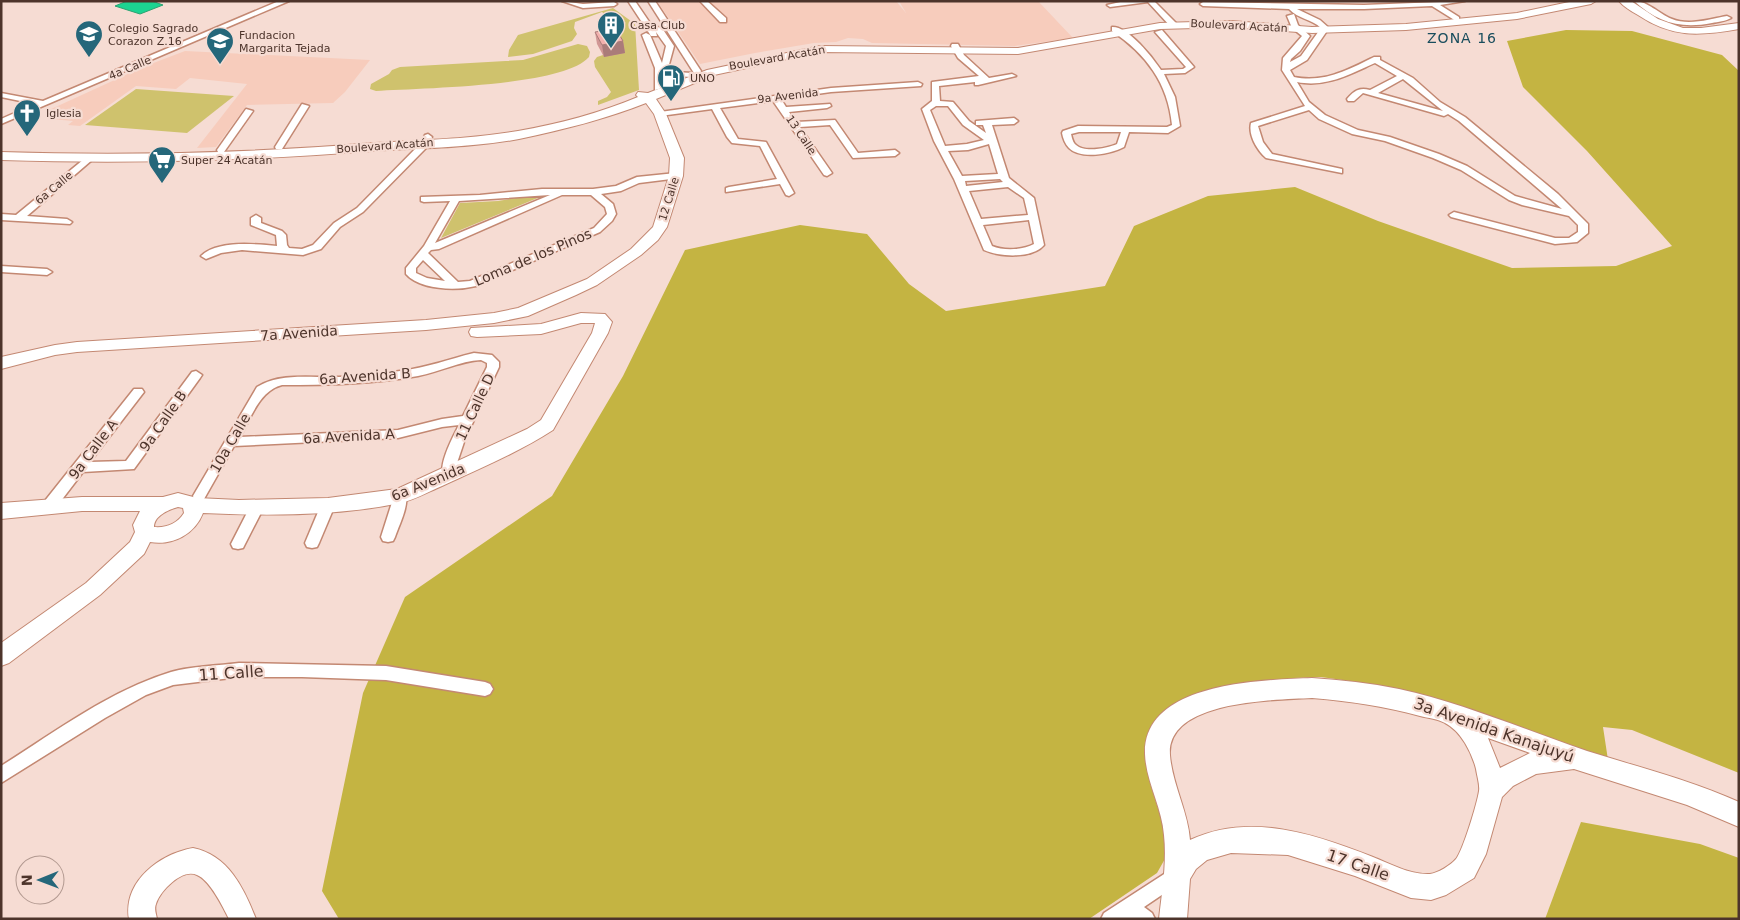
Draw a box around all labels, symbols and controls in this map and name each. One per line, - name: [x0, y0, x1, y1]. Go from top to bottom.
- building icon: Casa Club: [596, 10, 626, 49]
- street label: Boulevard Acatán: [1190, 17, 1288, 35]
- school or university icon: Colegio Sagrado Corazon Z.16: [74, 19, 104, 58]
- place label: Casa Club: [630, 19, 685, 32]
- place label: Colegio Sagrado Corazon Z.16: [108, 22, 198, 48]
- school or university icon: Fundacion Margarita Tejada: [205, 26, 235, 65]
- place label: Fundacion Margarita Tejada: [239, 29, 331, 55]
- district label: ZONA 16: [1427, 30, 1497, 46]
- street label: Boulevard Acatán: [728, 43, 826, 73]
- street label: 4a Calle: [107, 53, 153, 83]
- fuel station icon: UNO: [656, 63, 686, 102]
- place label: UNO: [690, 72, 715, 85]
- street label: 9a Avenida: [757, 86, 819, 106]
- church icon: Iglesia: [12, 98, 42, 137]
- place label: Iglesia: [46, 107, 82, 120]
- street label: 13 Calle: [783, 113, 819, 157]
- street label: Boulevard Acatán: [336, 136, 434, 156]
- supermarket icon: Super 24 Acatán: [147, 145, 177, 184]
- place label: Super 24 Acatán: [181, 154, 272, 167]
- street label: 6a Calle: [33, 169, 75, 207]
- street label: 12 Calle: [656, 175, 682, 222]
- street label: Loma de los Pinos: [472, 225, 594, 289]
- street label: 7a Avenida: [260, 322, 338, 344]
- street label: 6a Avenida B: [319, 365, 411, 387]
- street label: 11 Calle D: [452, 371, 498, 443]
- street label: 9a Calle B: [136, 387, 190, 455]
- street label: 10a Calle: [207, 411, 253, 475]
- street label: 9a Calle A: [65, 416, 121, 482]
- street label: 6a Avenida A: [303, 426, 396, 446]
- street label: 6a Avenida: [389, 460, 467, 504]
- street label: 11 Calle: [198, 661, 264, 685]
- street label: 3a Avenida Kanajuyú: [1411, 694, 1577, 766]
- street label: 17 Calle: [1324, 845, 1392, 885]
- north arrow: [15, 855, 65, 905]
- text: N: [19, 874, 35, 886]

